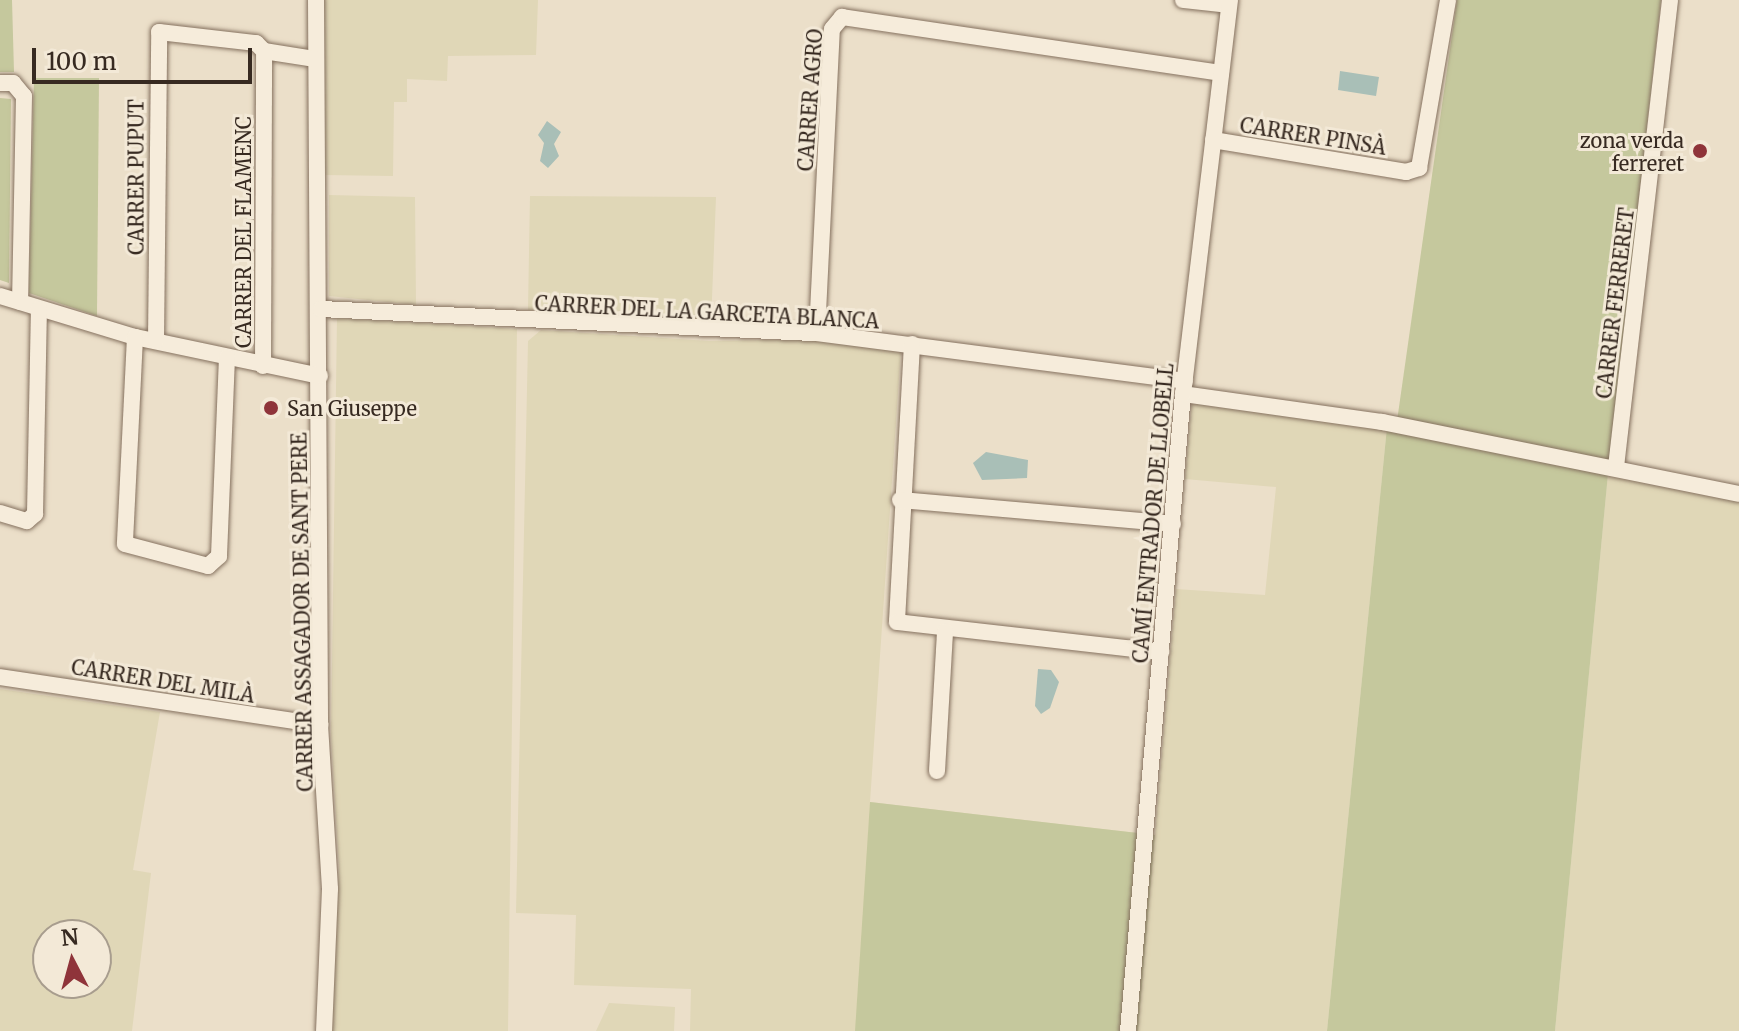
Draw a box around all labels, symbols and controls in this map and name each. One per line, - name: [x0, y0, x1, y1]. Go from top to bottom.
- street label: CARRER AGRO: [793, 28, 827, 172]
- scale bar: [36, 32, 256, 82]
- text: 100 m: [46, 46, 116, 77]
- street label: CARRER PUPUT: [124, 99, 148, 255]
- street label: CARRER PINSÀ: [1238, 113, 1388, 159]
- street label: CARRER DEL FLAMENC: [231, 116, 255, 348]
- place label: zona verda ferreret: [1580, 128, 1684, 175]
- marker: zona verda ferreret: [1691, 142, 1709, 160]
- street label: CARRER FERRERET: [1591, 206, 1639, 400]
- street label: CARRER DEL LA GARCETA BLANCA: [534, 291, 880, 333]
- street label: CAMÍ ENTRADOR DE LLOBELL: [1128, 362, 1178, 664]
- place label: San Giuseppe: [287, 396, 417, 420]
- marker: San Giuseppe: [262, 399, 280, 417]
- street label: CARRER ASSAGADOR DE SANT PERE: [287, 432, 317, 792]
- street label: CARRER DEL MILÀ: [70, 655, 256, 707]
- north arrow: [32, 919, 112, 999]
- text: N: [60, 922, 80, 952]

